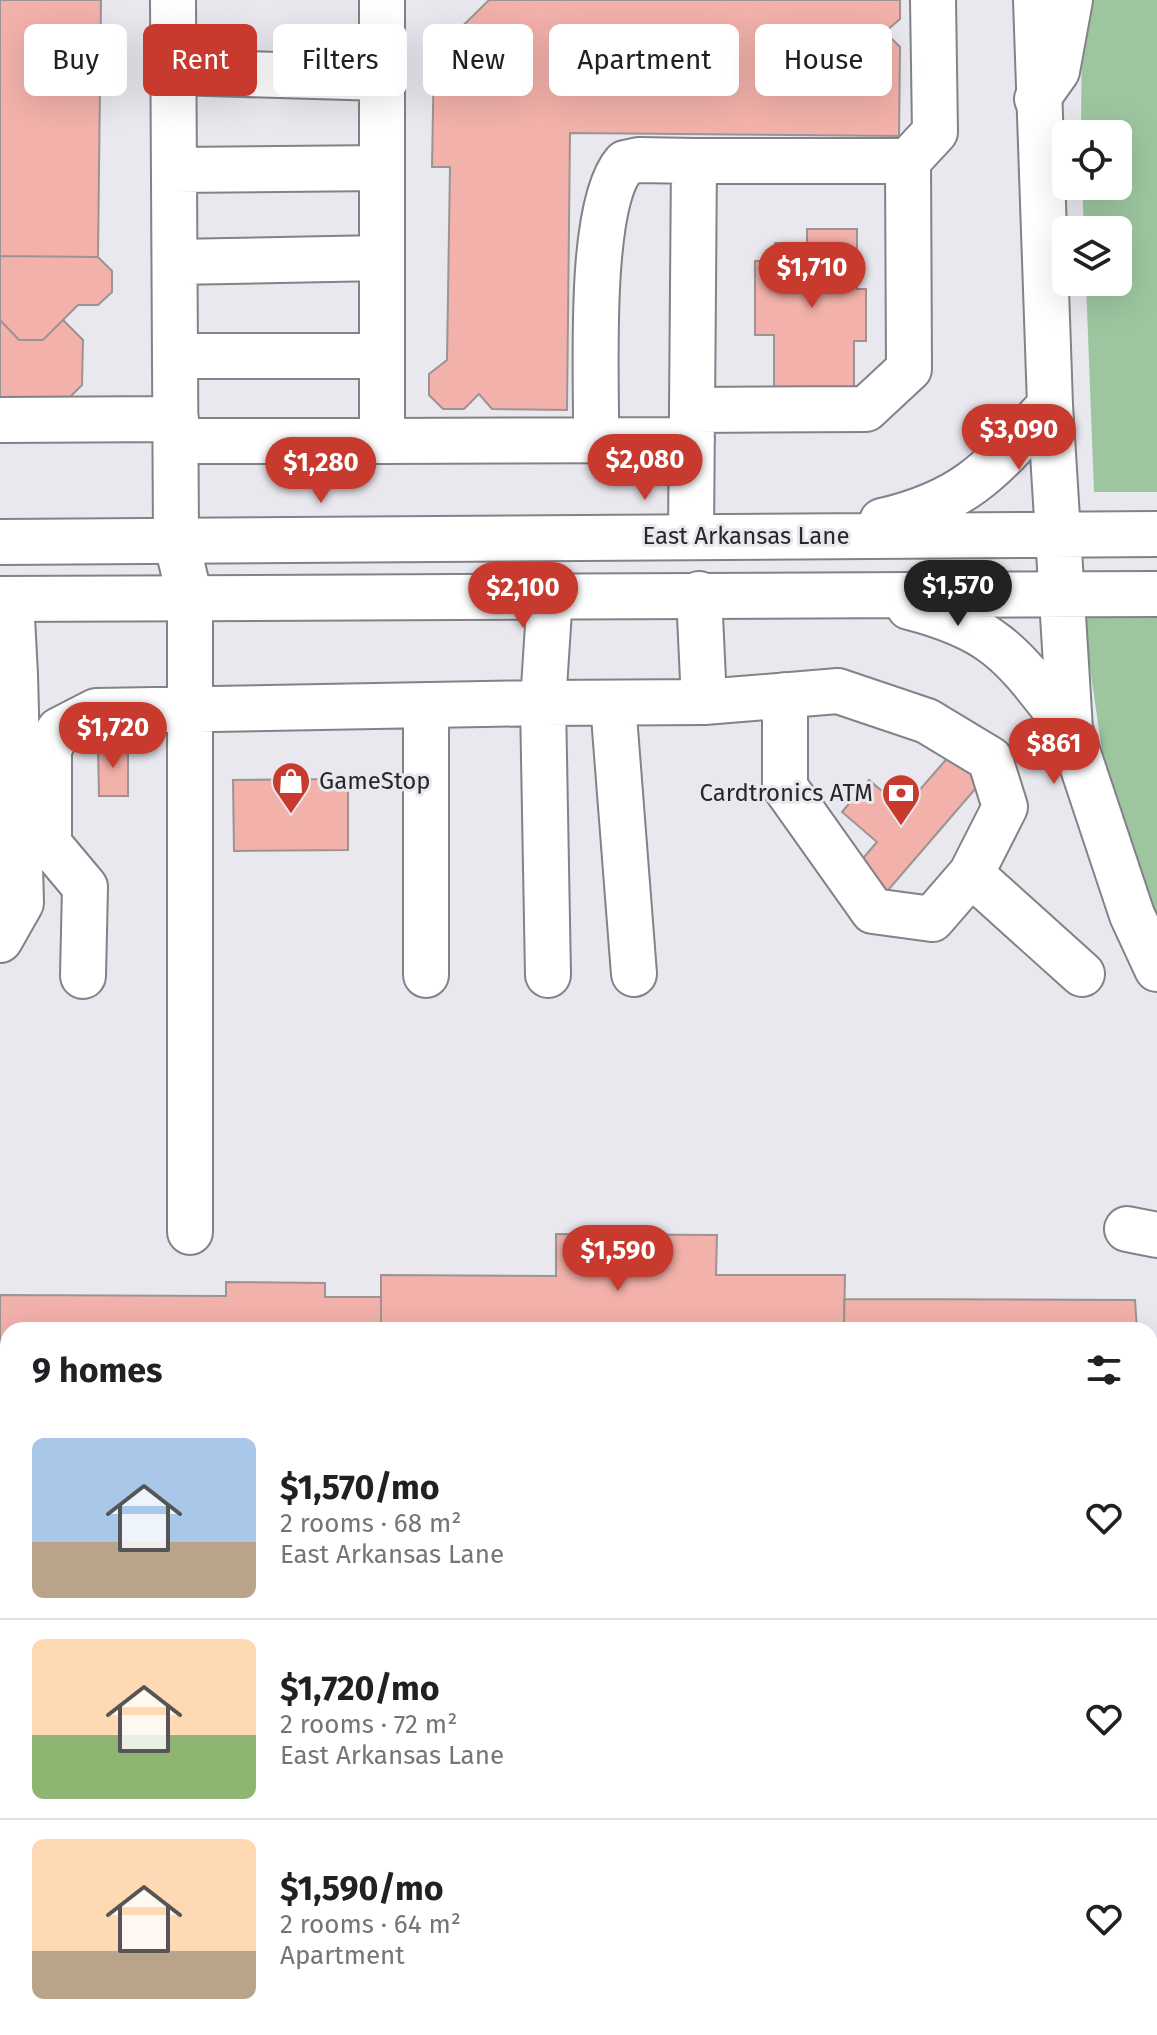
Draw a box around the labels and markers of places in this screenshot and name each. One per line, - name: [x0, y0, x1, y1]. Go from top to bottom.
- pin: $1,710: [747, 242, 877, 310]
- pin: $3,090: [954, 404, 1084, 472]
- pin: $2,080: [580, 434, 710, 502]
- pin: $1,280: [256, 437, 386, 505]
- pin: $1,570: [893, 560, 1023, 628]
- pin: $2,100: [458, 562, 588, 630]
- pin: $1,720: [48, 702, 178, 770]
- pin: $861: [1007, 718, 1101, 786]
- shop icon: GameStop: [270, 760, 312, 815]
- place label: GameStop: [319, 767, 431, 795]
- bank icon: Cardtronics ATM: [880, 772, 922, 827]
- place label: Cardtronics ATM: [700, 779, 873, 807]
- pin: $1,590: [553, 1225, 683, 1293]

